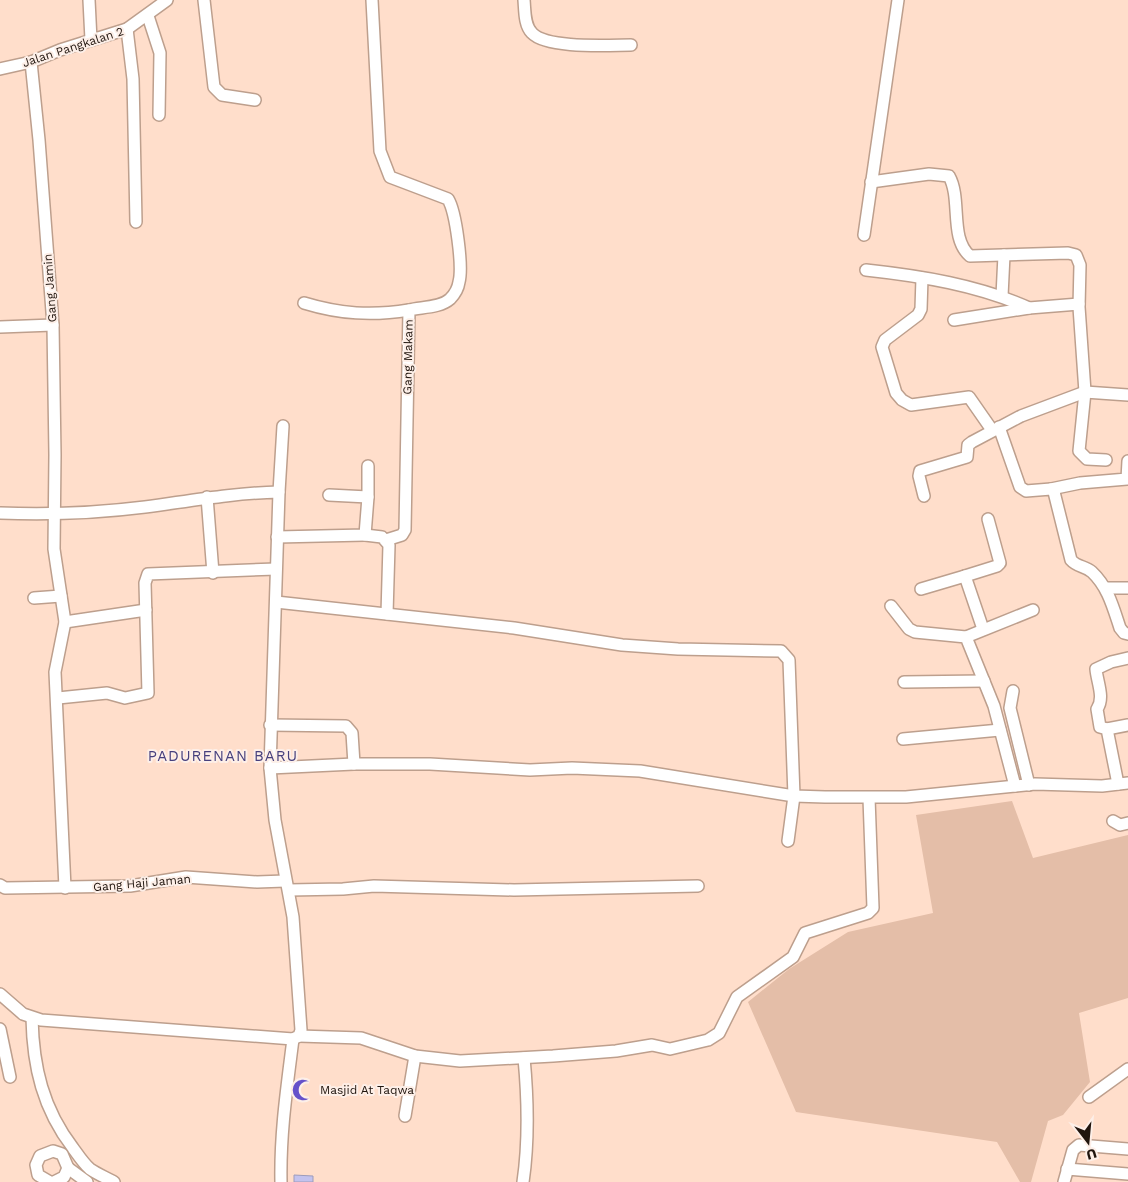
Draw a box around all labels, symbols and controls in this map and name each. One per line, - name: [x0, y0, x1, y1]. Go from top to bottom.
- street label: Jalan Pangkalan 2: [21, 24, 125, 70]
- street label: Gang Jamin: [41, 253, 59, 323]
- street label: Gang Makam: [400, 319, 416, 395]
- district label: PADURENAN BARU: [148, 747, 298, 765]
- street label: Gang Haji Jaman: [93, 872, 191, 894]
- mosque icon: Masjid At Taqwa: [290, 1077, 316, 1103]
- place label: Masjid At Taqwa: [320, 1083, 414, 1097]
- north arrow: [1063, 1117, 1113, 1167]
- text: U: [1085, 1145, 1099, 1164]

